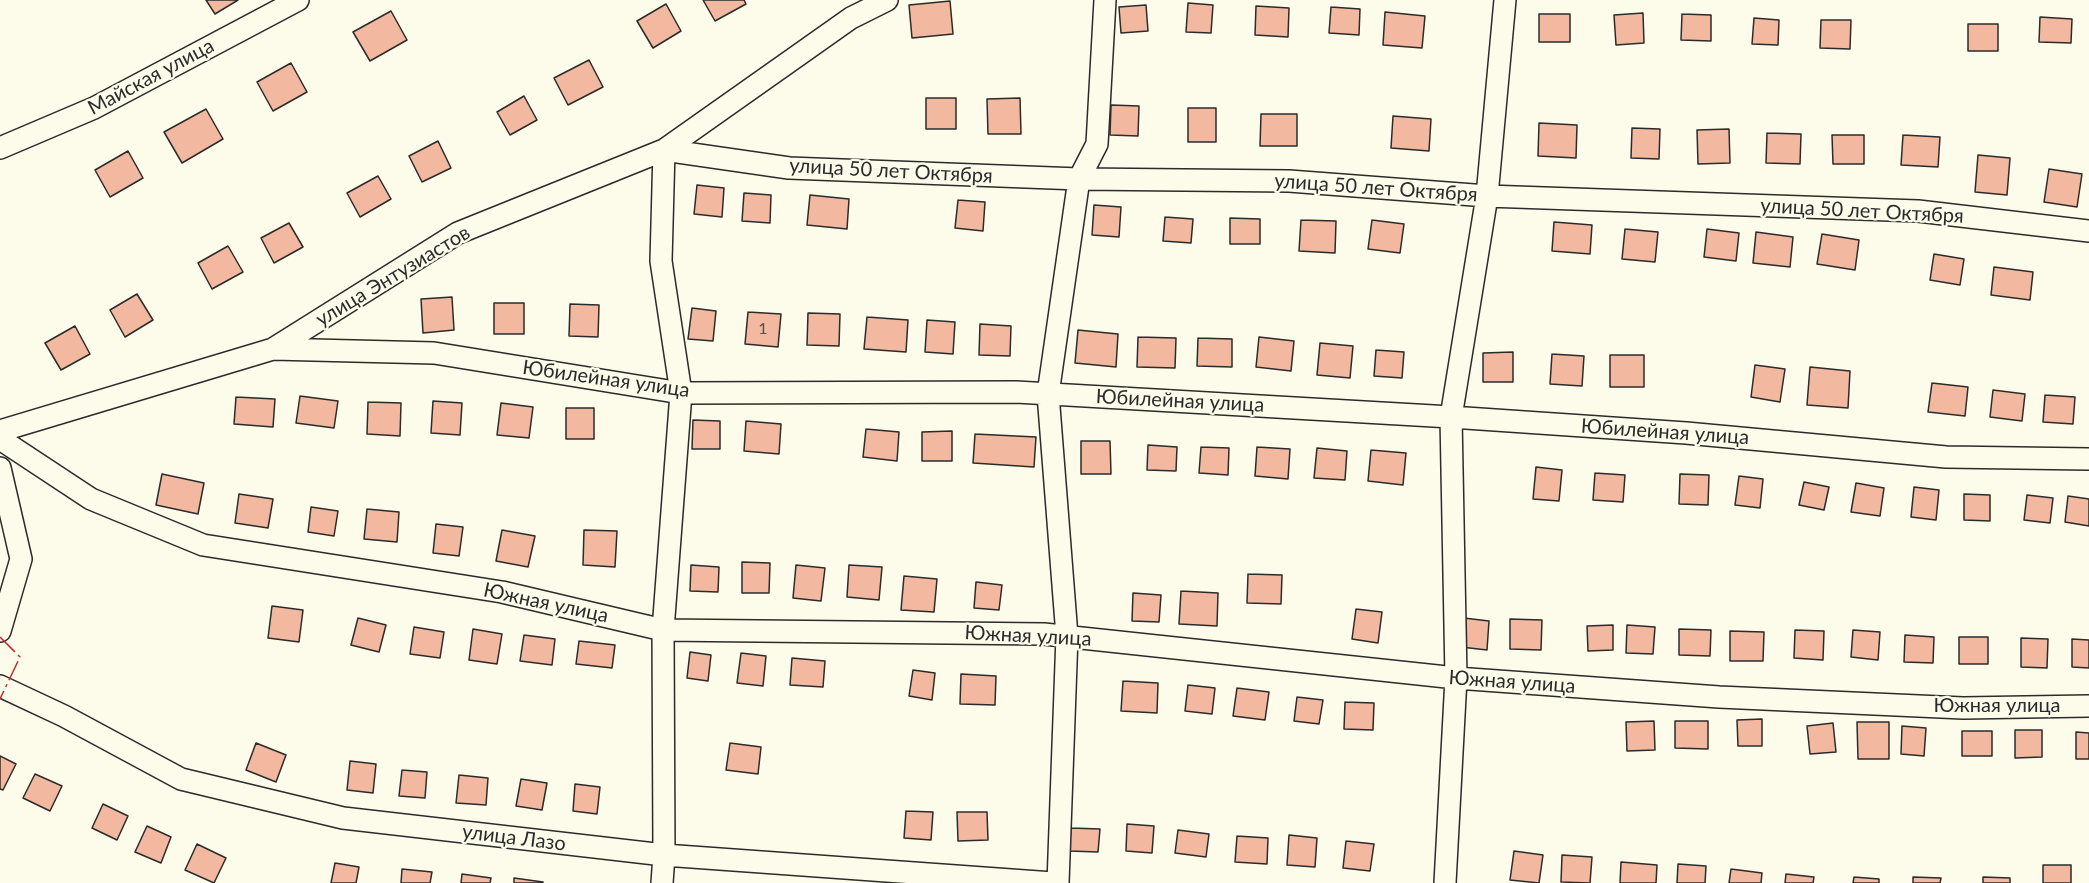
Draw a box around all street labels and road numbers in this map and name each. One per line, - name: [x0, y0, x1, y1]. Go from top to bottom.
- street label: Майская улица: [84, 34, 218, 120]
- street label: улица 50 лет Октября: [789, 154, 993, 188]
- street label: улица 50 лет Октября: [1274, 169, 1478, 207]
- street label: улица 50 лет Октября: [1760, 194, 1964, 228]
- street label: улица Энтузиастов: [312, 220, 474, 332]
- street label: Юбилейная улица: [521, 355, 691, 403]
- street label: Юбилейная улица: [1095, 385, 1265, 417]
- street label: Юбилейная улица: [1580, 414, 1750, 450]
- street label: Южная улица: [481, 578, 611, 628]
- street label: Южная улица: [964, 621, 1092, 651]
- street label: Южная улица: [1448, 666, 1576, 698]
- street label: Южная улица: [1933, 694, 2061, 718]
- street label: улица Лазо: [461, 820, 567, 856]

